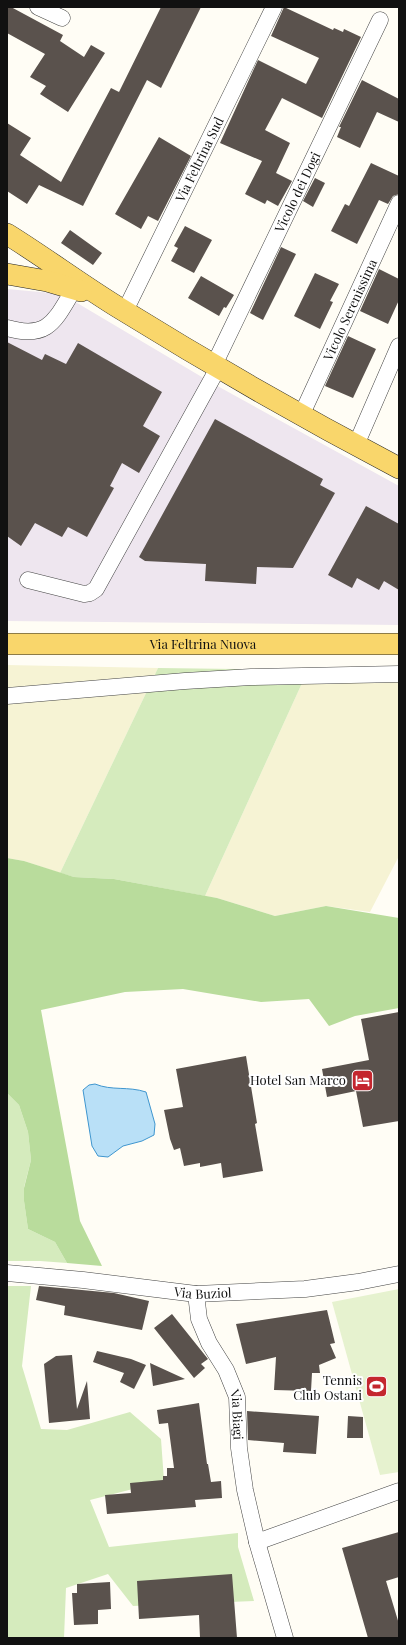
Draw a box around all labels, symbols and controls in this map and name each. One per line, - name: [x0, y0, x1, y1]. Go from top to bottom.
- street label: Via Feltrina Sud: [171, 113, 227, 205]
- street label: Vicolo dei Dogi: [270, 149, 323, 236]
- street label: Vicolo Serenissima: [318, 256, 380, 364]
- street label: Via Feltrina Nuova: [149, 635, 257, 652]
- hotel icon: Hotel San Marco: [349, 1067, 375, 1093]
- place label: Hotel San Marco: [250, 1071, 346, 1088]
- street label: Via Buziol: [172, 1282, 232, 1302]
- place label: Tennis Club Ostani: [293, 1371, 362, 1403]
- sports icon: Tennis Club Ostani: [364, 1374, 390, 1400]
- street label: Via Biagi: [226, 1386, 248, 1440]

